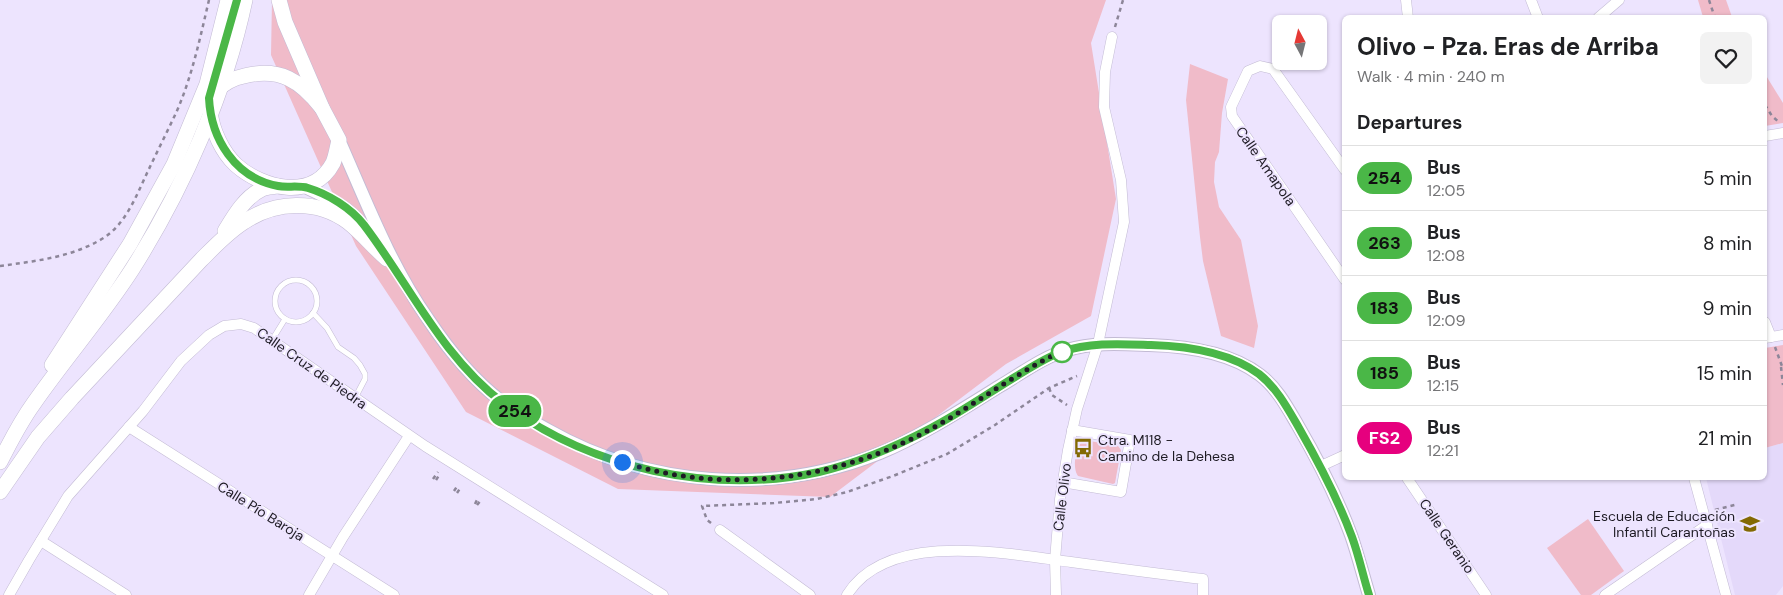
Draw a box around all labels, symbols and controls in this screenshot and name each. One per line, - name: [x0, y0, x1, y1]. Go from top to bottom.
- north arrow: [1272, 15, 1328, 70]
- map controls: [1272, 15, 1327, 70]
- text: Olivo - Pza. Eras de Arriba: [1357, 31, 1659, 62]
- button: heart: [1700, 32, 1752, 84]
- text: Walk · 4 min · 240 m: [1357, 66, 1505, 87]
- text: Departures: [1357, 110, 1462, 135]
- street label: Calle Amapola: [1232, 123, 1300, 209]
- text: Bus: [1427, 155, 1461, 180]
- text: 254: [1368, 166, 1401, 190]
- text: 5 min: [1703, 166, 1752, 191]
- text: 12:05: [1427, 180, 1465, 201]
- text: Bus: [1427, 220, 1461, 245]
- text: 263: [1368, 231, 1401, 255]
- text: 8 min: [1703, 231, 1752, 256]
- text: 12:08: [1427, 245, 1465, 266]
- text: Bus: [1427, 285, 1461, 310]
- text: 183: [1370, 296, 1399, 320]
- text: 9 min: [1703, 296, 1752, 321]
- text: 12:09: [1427, 310, 1465, 331]
- street label: Calle Cruz de Piedra: [253, 323, 371, 413]
- unlabelled marker: [1051, 341, 1073, 363]
- text: Bus: [1427, 350, 1461, 375]
- text: 185: [1370, 361, 1399, 385]
- text: 15 min: [1697, 361, 1752, 386]
- text: 12:15: [1427, 375, 1459, 396]
- line badge: 254: [486, 395, 544, 427]
- text: 254: [498, 399, 532, 423]
- text: Bus: [1427, 415, 1461, 440]
- text: FS2: [1369, 426, 1400, 450]
- text: 21 min: [1698, 426, 1752, 451]
- place label: Ctra. M118 - Camino de la Dehesa: [1098, 431, 1235, 465]
- bus stop icon: Ctra. M118 - Camino de la Dehesa: [1072, 437, 1094, 459]
- text: 12:21: [1427, 440, 1459, 461]
- your location: [610, 450, 635, 475]
- street label: Calle Olivo: [1049, 462, 1075, 532]
- street label: Calle Pío Baroja: [214, 477, 308, 545]
- street label: Calle Geranio: [1415, 495, 1479, 577]
- place label: Escuela de Educación Infantil Carantoñas: [1593, 507, 1735, 541]
- school or university icon: Escuela de Educación Infantil Carantoñas: [1739, 513, 1761, 535]

